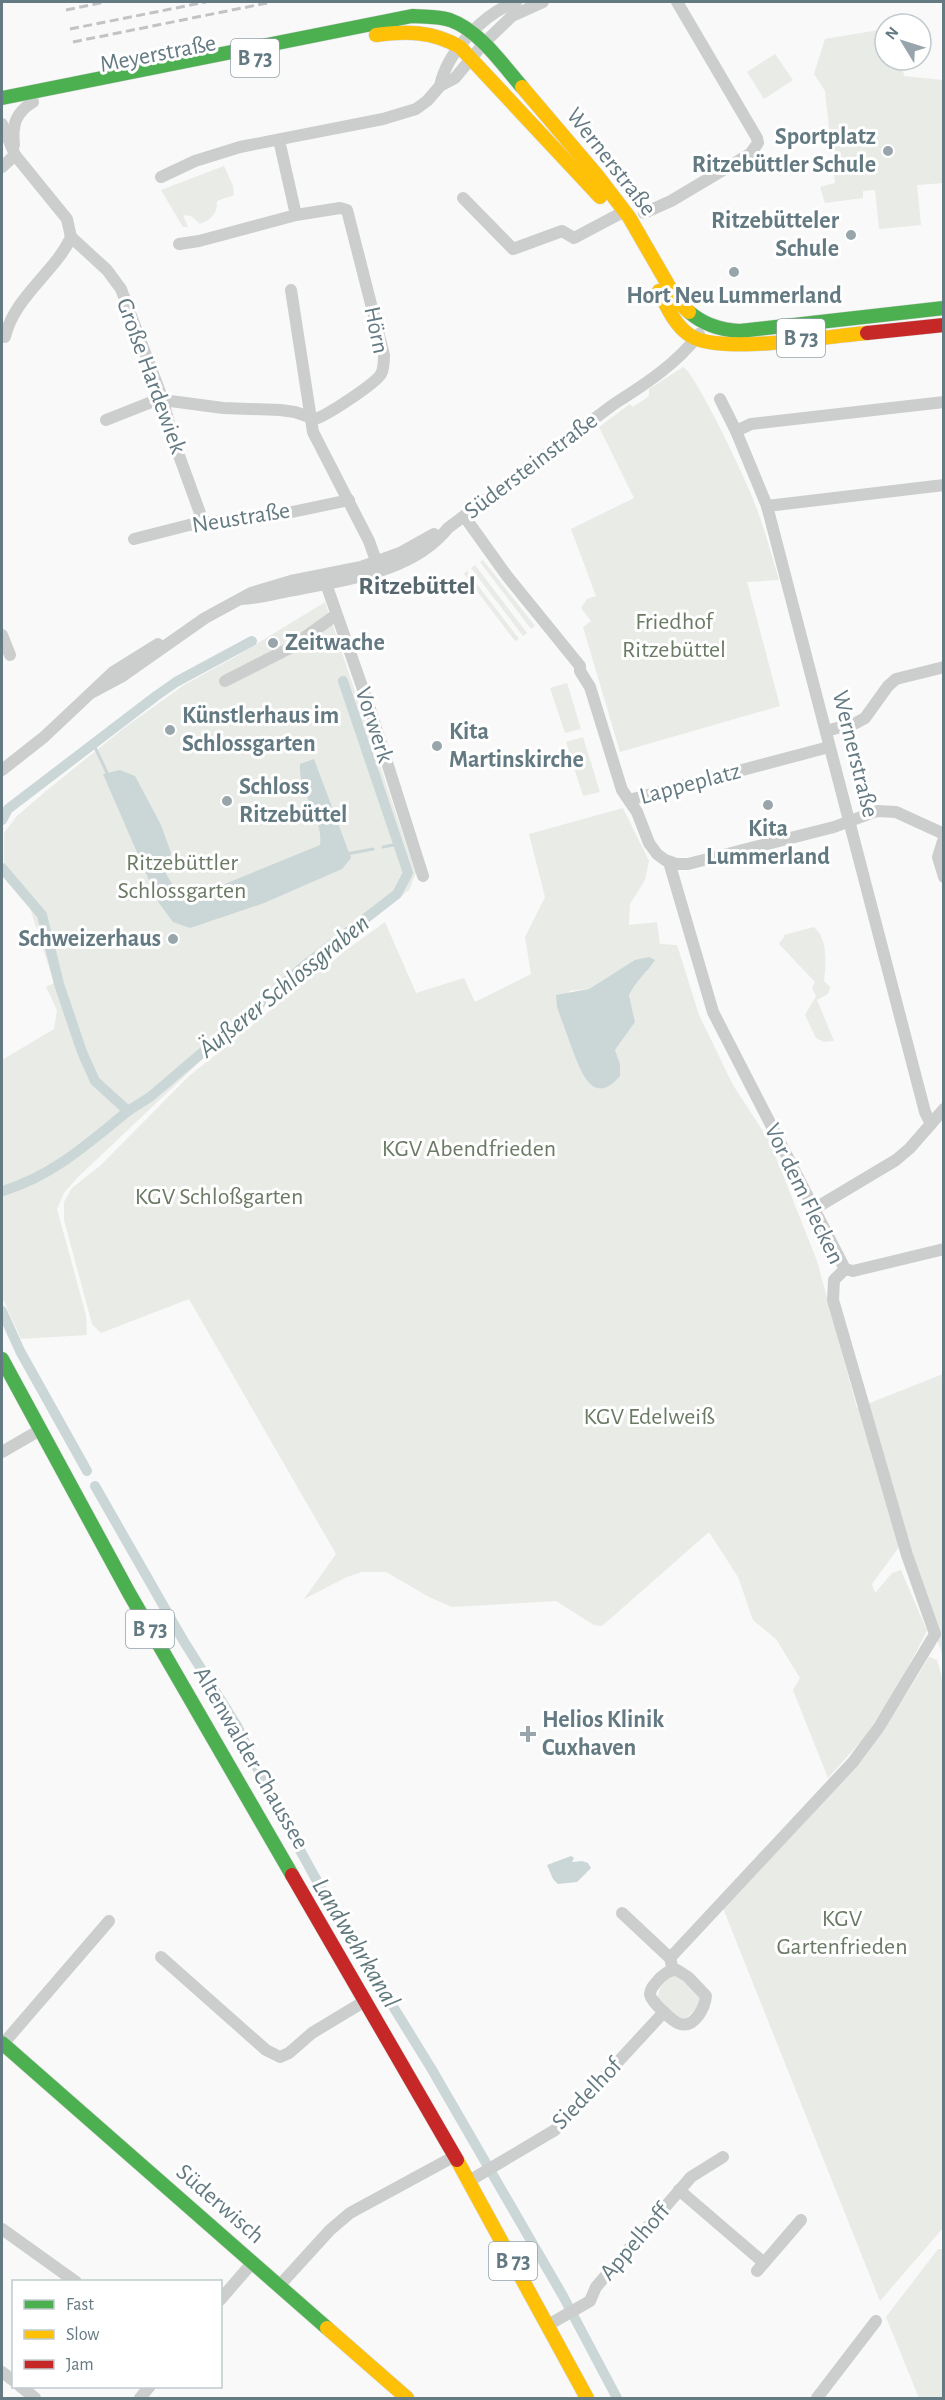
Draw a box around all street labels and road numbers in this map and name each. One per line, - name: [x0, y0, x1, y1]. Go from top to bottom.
- street label: Meyerstraße: [98, 31, 218, 77]
- road number: B 73: [231, 39, 279, 77]
- street label: Wernerstraße: [562, 103, 660, 221]
- street label: Große Hardewiek: [112, 295, 190, 457]
- street label: Hörn: [359, 304, 393, 356]
- road number: B 73: [777, 319, 825, 357]
- street label: Südersteinstraße: [460, 408, 602, 524]
- street label: Neustraße: [190, 498, 292, 538]
- street label: Vorwerk: [351, 684, 397, 766]
- street label: Wernerstraße: [828, 688, 882, 820]
- street label: Lappeplatz: [637, 759, 743, 809]
- street label: Vor dem Flecken: [760, 1120, 848, 1268]
- road number: B 73: [126, 1610, 174, 1648]
- street label: Altenwalder Chaussee: [189, 1663, 313, 1853]
- street label: Siedelhof: [548, 2053, 628, 2134]
- street label: Süderwisch: [171, 2160, 269, 2248]
- street label: Appelhoff: [595, 2198, 676, 2285]
- road number: B 73: [489, 2242, 537, 2280]

